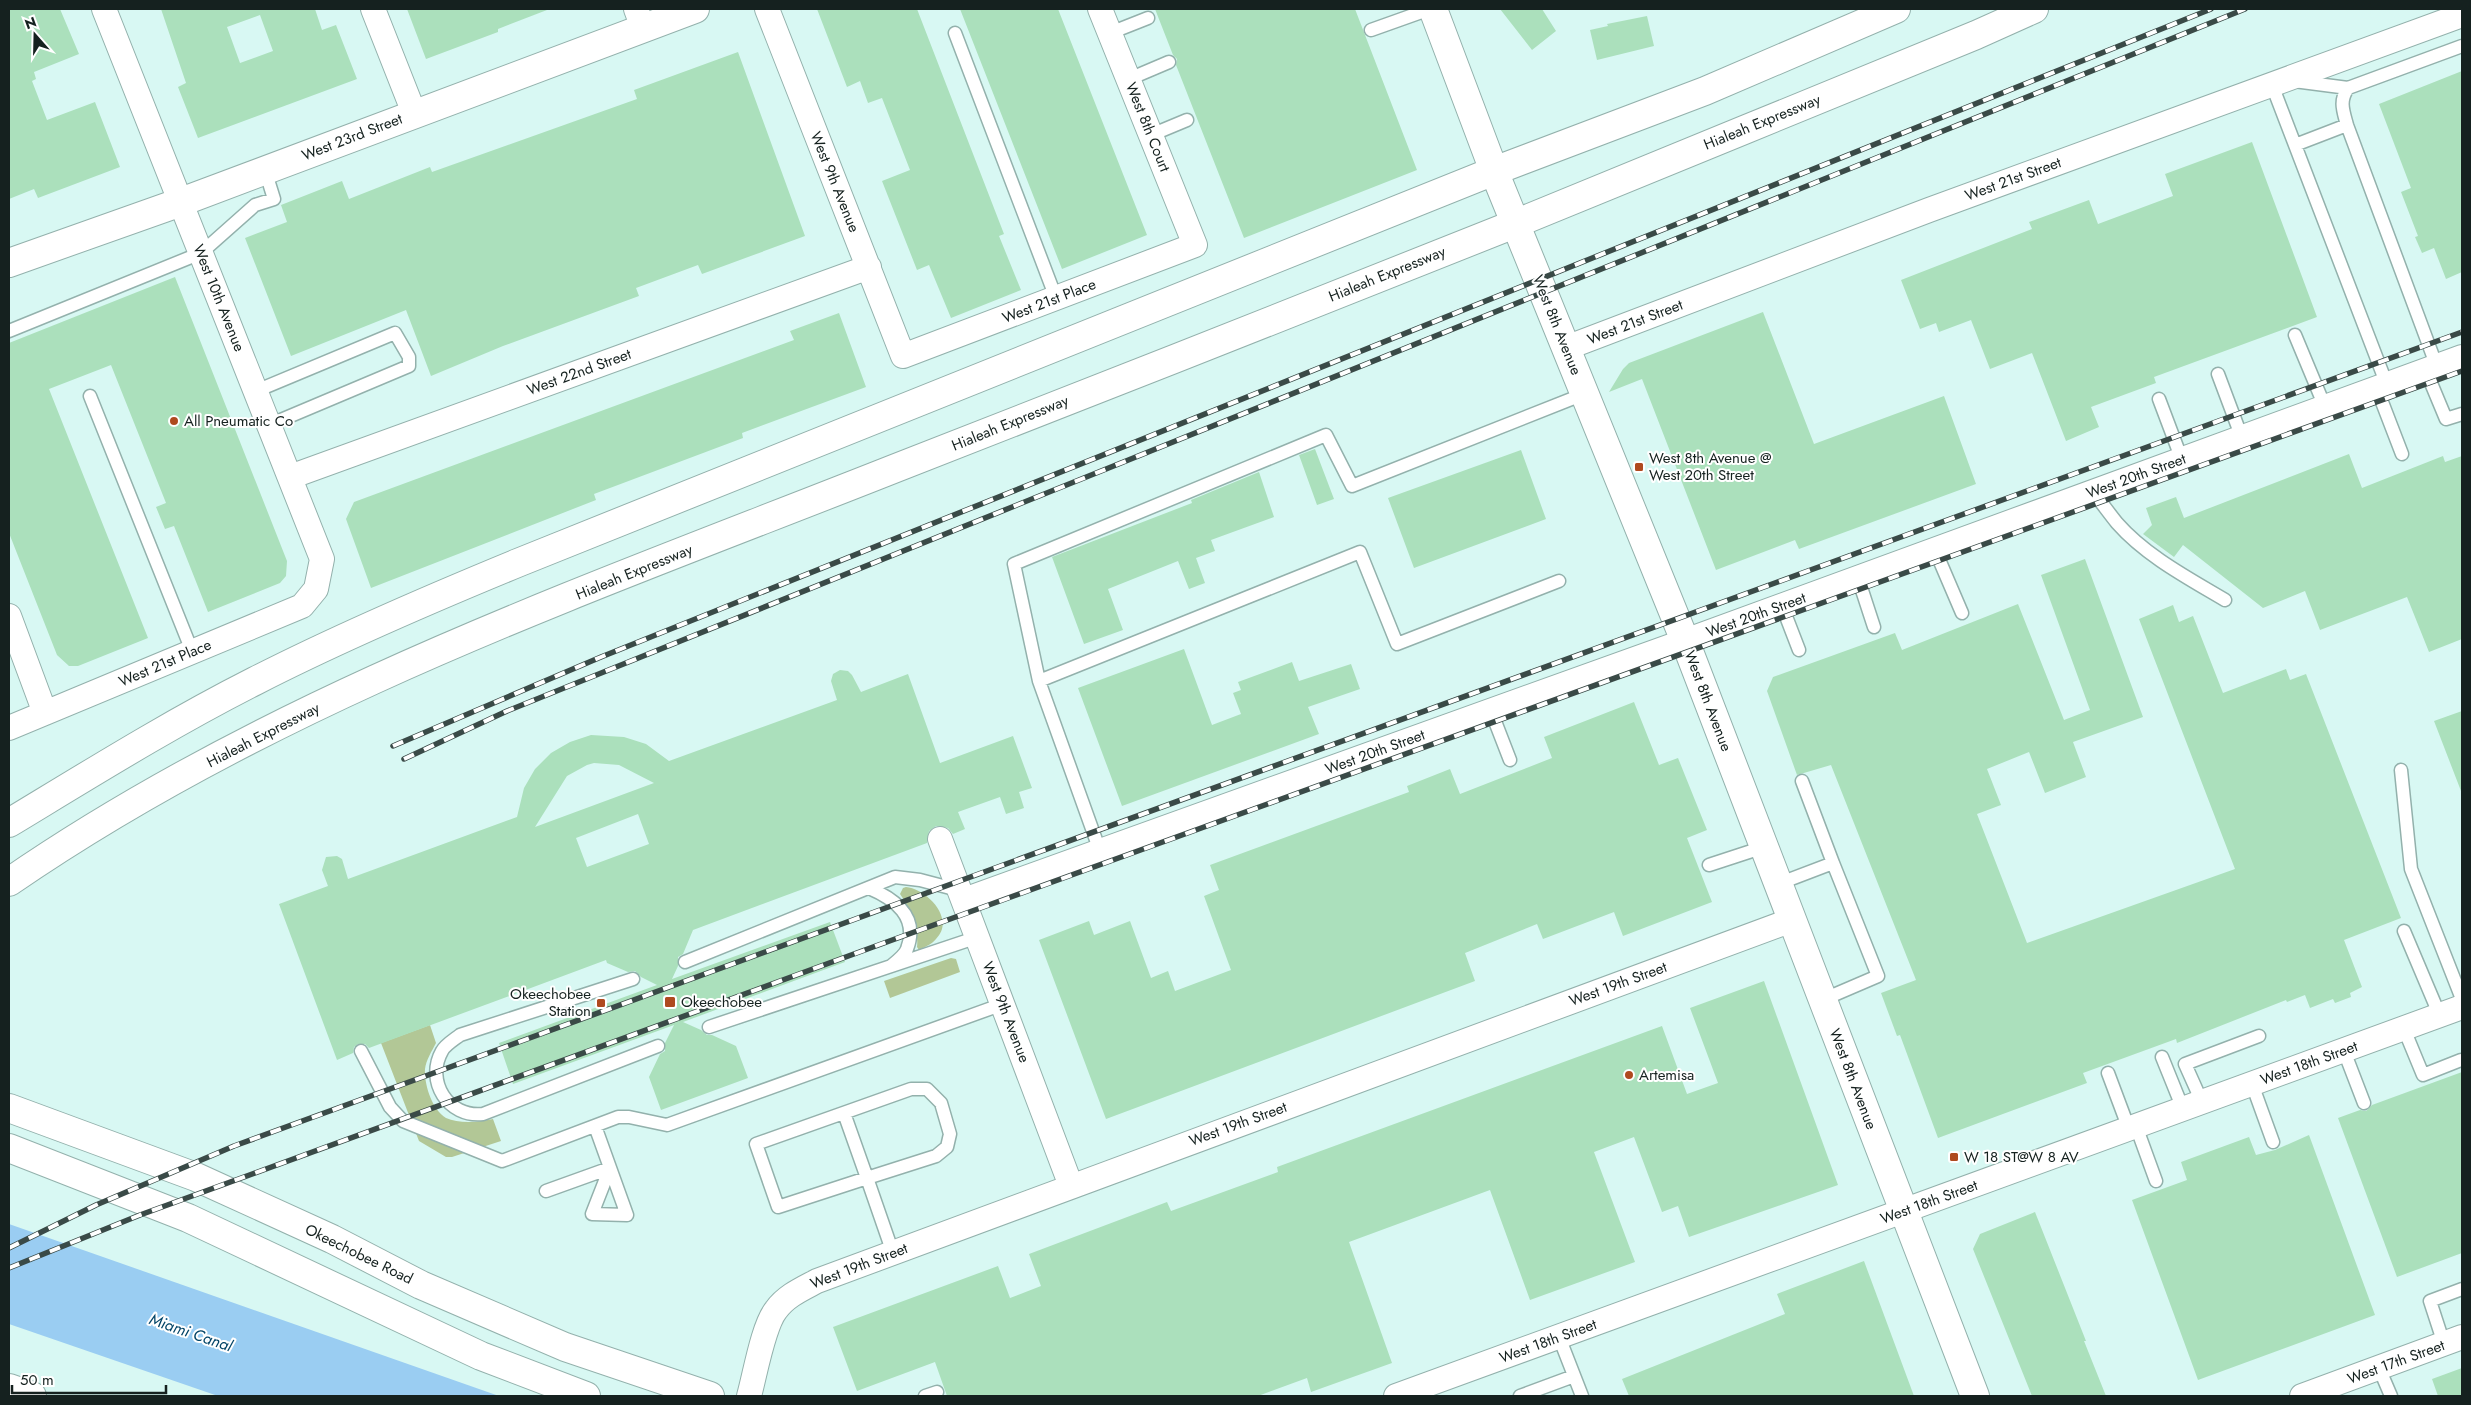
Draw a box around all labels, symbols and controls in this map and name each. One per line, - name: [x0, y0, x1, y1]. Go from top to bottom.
- north arrow: [10, 10, 60, 60]
- text: N: [22, 11, 39, 34]
- street label: West 8th Court: [1120, 79, 1176, 175]
- street label: Hialeah Expressway: [1700, 88, 1824, 155]
- street label: West 23rd Street: [298, 108, 406, 166]
- street label: West 9th Avenue: [805, 128, 865, 236]
- street label: West 21st Street: [1962, 151, 2064, 207]
- street label: Hialeah Expressway: [1325, 240, 1449, 307]
- street label: West 10th Avenue: [187, 241, 251, 355]
- street label: West 8th Avenue: [1527, 272, 1587, 379]
- street label: West 21st Place: [999, 273, 1099, 329]
- street label: West 21st Street: [1584, 294, 1686, 350]
- street label: West 22nd Street: [524, 343, 634, 401]
- street label: Hialeah Expressway: [948, 389, 1072, 456]
- place label: All Pneumatic Co: [184, 410, 293, 432]
- marker: All Pneumatic Co: [168, 415, 180, 427]
- place label: West 8th Avenue @ West 20th Street: [1649, 447, 1772, 486]
- street label: West 20th Street: [2083, 448, 2189, 504]
- marker: West 8th Avenue @ West 20th Street: [1633, 461, 1645, 473]
- street label: Hialeah Expressway: [572, 538, 696, 605]
- street label: West 20th Street: [1703, 587, 1809, 643]
- street label: West 21st Place: [115, 633, 215, 692]
- street label: West 8th Avenue: [1679, 647, 1737, 755]
- street label: Hialeah Expressway: [203, 697, 324, 773]
- street label: West 20th Street: [1322, 724, 1428, 780]
- street label: West 19th Street: [1566, 956, 1670, 1012]
- street label: West 9th Avenue: [977, 958, 1036, 1066]
- place label: Okeechobee Station: [510, 983, 591, 1022]
- place label: Okeechobee: [681, 991, 762, 1013]
- marker: Okeechobee: [663, 995, 677, 1009]
- marker: Okeechobee Station: [595, 997, 607, 1009]
- street label: West 8th Avenue: [1824, 1025, 1882, 1133]
- street label: West 18th Street: [2257, 1035, 2361, 1091]
- place label: Artemisa: [1639, 1064, 1694, 1086]
- marker: Artemisa: [1623, 1069, 1635, 1081]
- street label: West 19th Street: [1186, 1096, 1290, 1152]
- place label: W 18 ST@W 8 AV: [1964, 1146, 2079, 1168]
- marker: W 18 ST@W 8 AV: [1948, 1151, 1960, 1163]
- street label: West 18th Street: [1877, 1174, 1981, 1230]
- street label: Okeechobee Road: [301, 1218, 417, 1290]
- street label: West 19th Street: [807, 1237, 911, 1295]
- water label: Miami Canal: [146, 1308, 237, 1358]
- street label: West 18th Street: [1496, 1313, 1600, 1369]
- street label: West 17th Street: [2344, 1334, 2448, 1390]
- scale bar: [12, 1362, 166, 1394]
- text: 50 m: [20, 1369, 54, 1391]

